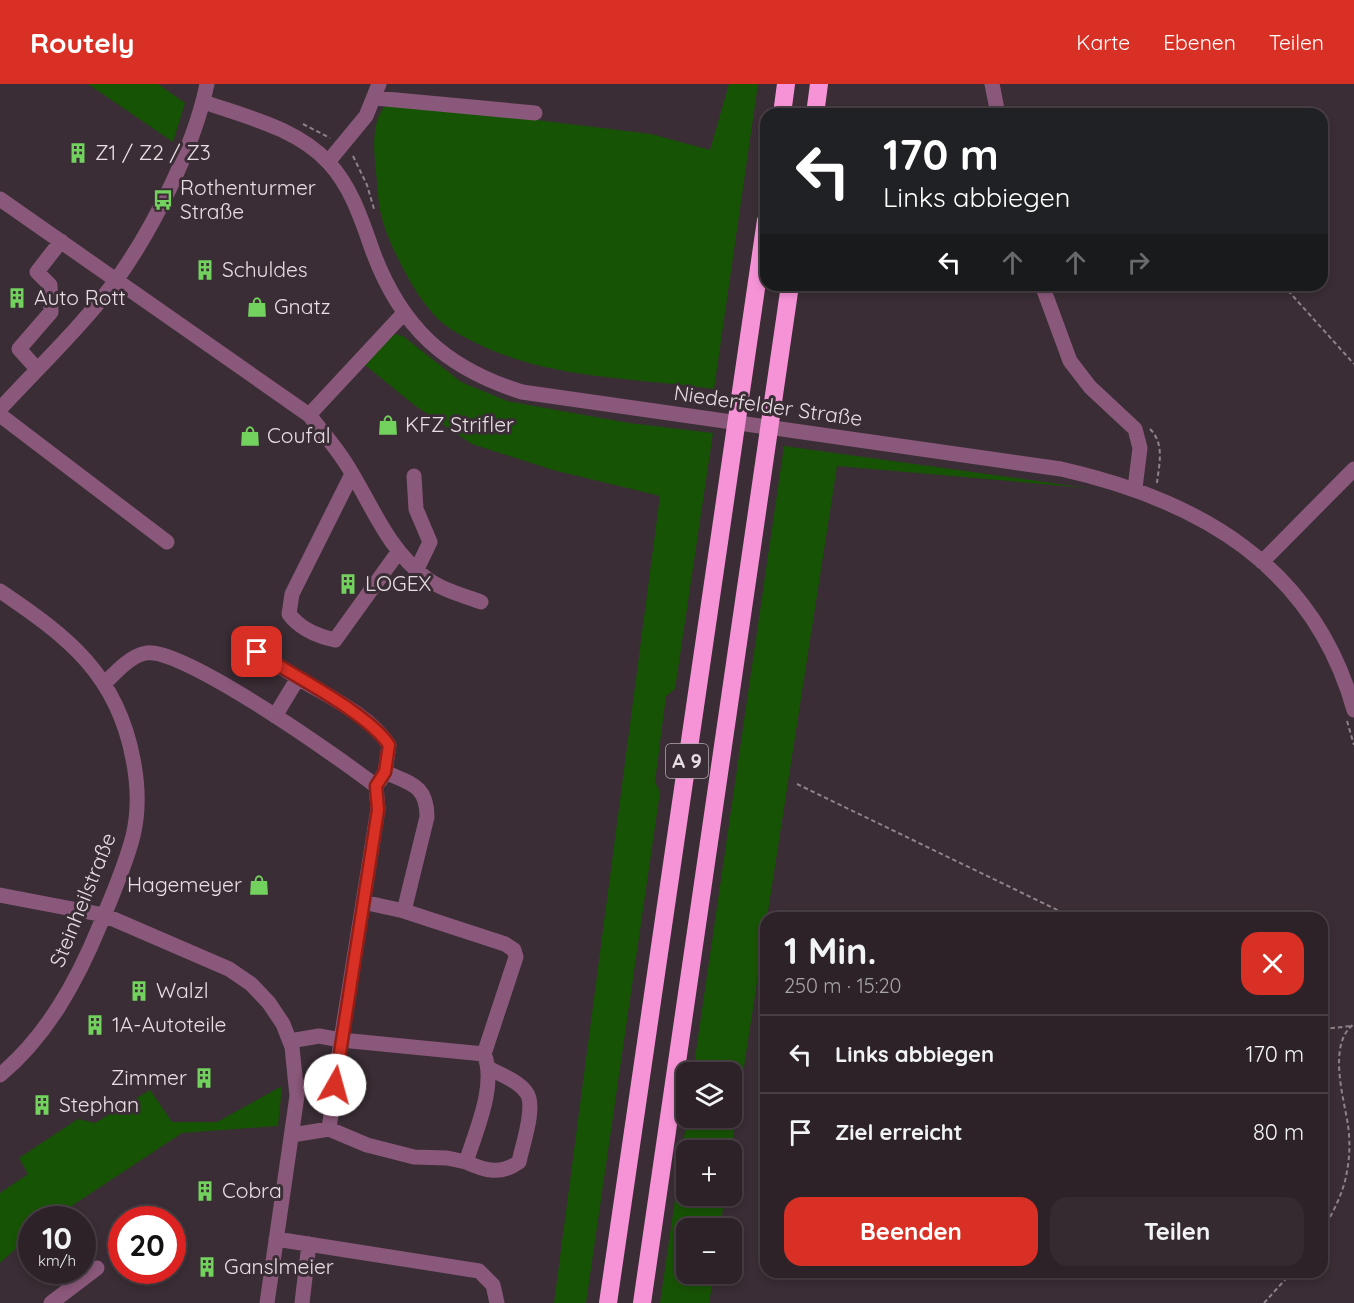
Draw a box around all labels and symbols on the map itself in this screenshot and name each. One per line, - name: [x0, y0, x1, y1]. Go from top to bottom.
- place label: Z1 / Z2 / Z3: [95, 139, 211, 165]
- building icon: Z1 / Z2 / Z3: [66, 141, 90, 165]
- place label: Rothenturmer Straße: [180, 174, 316, 224]
- bus stop icon: Rothenturmer Straße: [151, 188, 175, 212]
- place label: Schuldes: [222, 256, 308, 282]
- building icon: Schuldes: [193, 258, 217, 282]
- place label: Auto Rott: [34, 284, 126, 310]
- building icon: Auto Rott: [5, 286, 29, 310]
- place label: Gnatz: [274, 293, 331, 319]
- shop icon: Gnatz: [245, 295, 269, 319]
- street label: Niederfelder Straße: [672, 379, 864, 431]
- place label: KFZ Strifler: [405, 411, 514, 437]
- shop icon: KFZ Strifler: [376, 413, 400, 437]
- place label: Coufal: [267, 422, 330, 448]
- shop icon: Coufal: [238, 424, 262, 448]
- place label: LOGEX: [365, 570, 432, 596]
- building icon: LOGEX: [336, 572, 360, 596]
- pin: [231, 626, 282, 677]
- road number: A 9: [666, 744, 708, 778]
- street label: Steinheilstraße: [43, 829, 121, 971]
- place label: Hagemeyer: [127, 871, 242, 897]
- shop icon: Hagemeyer: [247, 873, 271, 897]
- place label: Walzl: [156, 977, 209, 1003]
- building icon: Walzl: [127, 979, 151, 1003]
- place label: 1A-Autoteile: [112, 1011, 226, 1037]
- building icon: 1A-Autoteile: [83, 1013, 107, 1037]
- position arrow: [303, 1053, 367, 1117]
- place label: Zimmer: [111, 1064, 187, 1090]
- building icon: Zimmer: [192, 1066, 216, 1090]
- place label: Stephan: [59, 1091, 139, 1117]
- building icon: Stephan: [30, 1093, 54, 1117]
- place label: Cobra: [222, 1177, 282, 1203]
- building icon: Cobra: [193, 1179, 217, 1203]
- speed limit sign: 20: [108, 1206, 186, 1284]
- place label: Ganslmeier: [224, 1253, 334, 1279]
- building icon: Ganslmeier: [195, 1255, 219, 1279]

